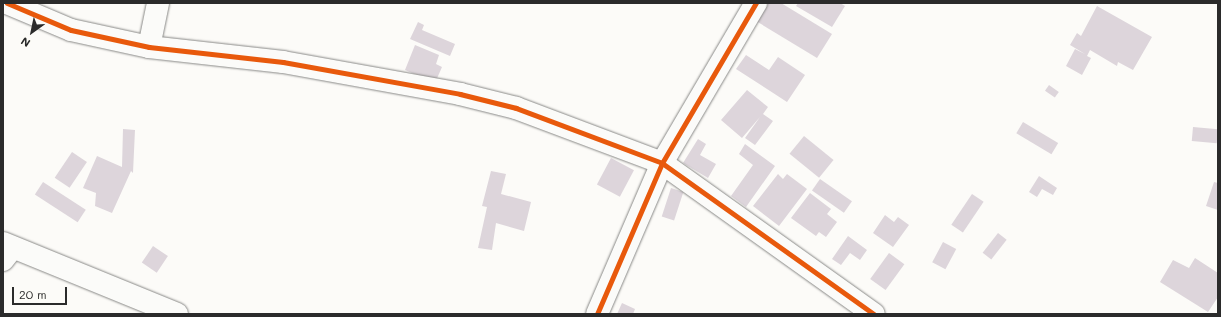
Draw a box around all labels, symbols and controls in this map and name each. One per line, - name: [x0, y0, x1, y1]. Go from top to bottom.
- north arrow: [12, 12, 52, 52]
- text: N: [18, 34, 33, 51]
- scale bar: [14, 279, 69, 305]
- text: 20 m: [19, 286, 47, 302]

